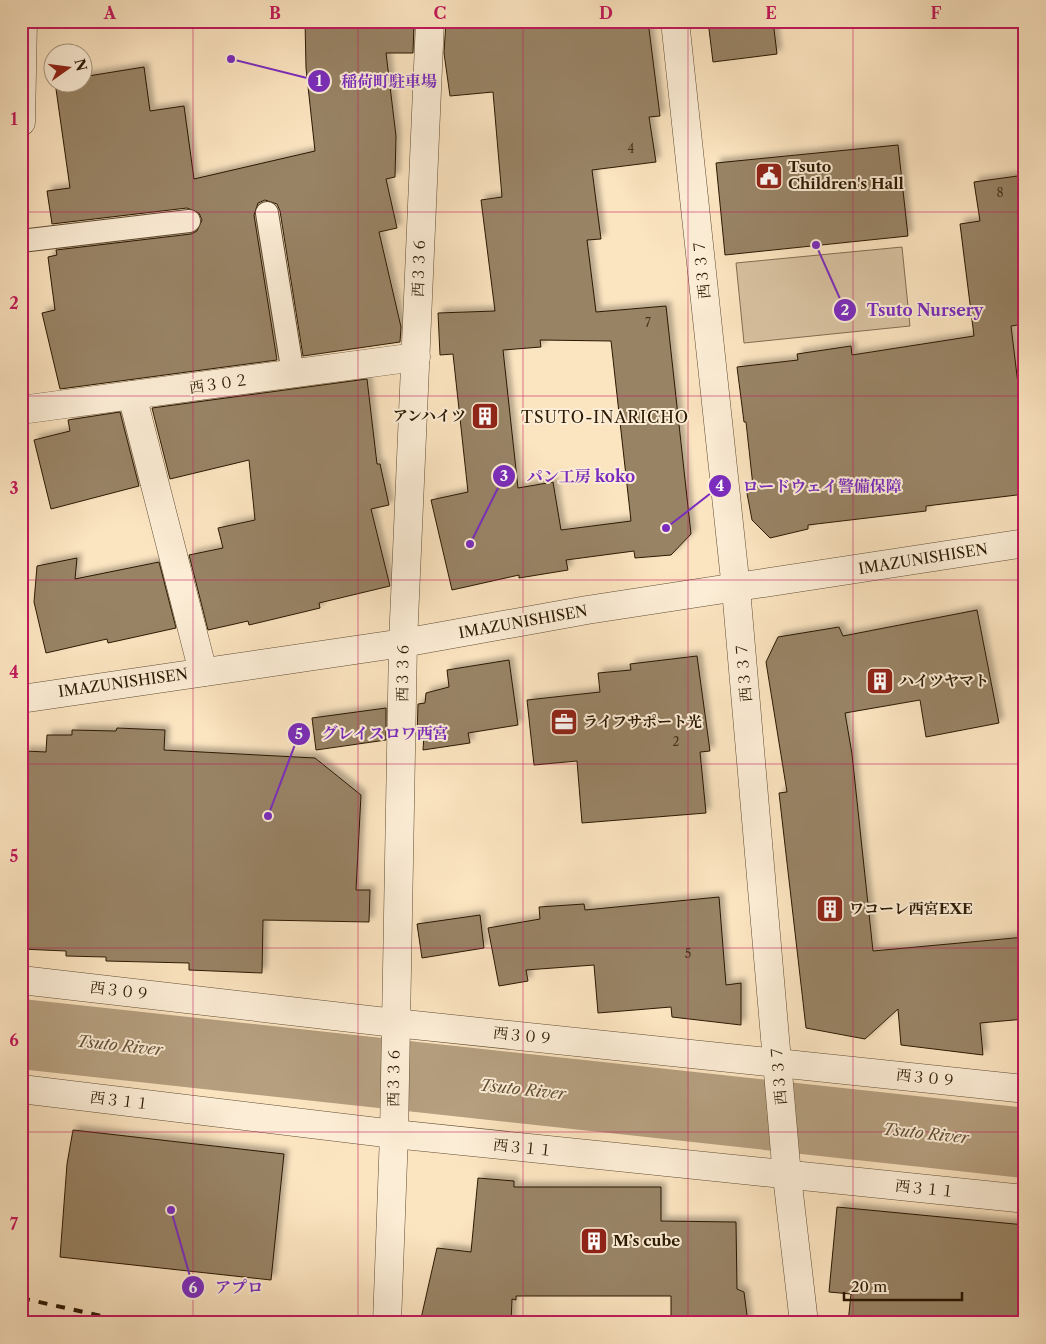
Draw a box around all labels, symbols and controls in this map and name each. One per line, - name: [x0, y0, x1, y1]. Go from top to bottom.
- text: A: [103, 3, 117, 23]
- text: B: [269, 3, 281, 23]
- text: C: [434, 3, 446, 23]
- text: D: [599, 3, 613, 23]
- text: E: [765, 3, 777, 23]
- text: F: [931, 3, 942, 23]
- north arrow: [42, 42, 92, 92]
- text: N: [70, 57, 91, 73]
- callout: 稲荷町駐車場: [306, 65, 447, 96]
- text: 1: [316, 71, 323, 90]
- text: 稲荷町駐車場: [341, 71, 437, 91]
- text: 1: [10, 109, 18, 129]
- house number: 4: [628, 141, 635, 156]
- place label: Tsuto Children's Hall: [788, 157, 904, 193]
- public building icon: Tsuto Children's Hall: [754, 161, 784, 191]
- house number: 8: [996, 185, 1004, 200]
- street label: 西３３６: [408, 237, 429, 297]
- street label: 西３３７: [689, 238, 714, 300]
- text: 2: [9, 293, 19, 313]
- callout: Tsuto Nursery: [832, 295, 994, 326]
- text: 2: [841, 300, 850, 319]
- text: Tsuto Nursery: [867, 300, 985, 320]
- house number: 7: [645, 315, 651, 330]
- street label: 西３０２: [188, 370, 250, 397]
- building icon: アンハイツ: [470, 401, 500, 431]
- place label: アンハイツ: [393, 406, 466, 425]
- district label: TSUTO-INARICHO: [521, 407, 689, 427]
- callout: パン工房 koko: [491, 461, 645, 492]
- text: 3: [500, 466, 508, 485]
- text: パン工房 koko: [527, 466, 635, 486]
- callout: ロードウェイ警備保障: [707, 471, 912, 502]
- text: 4: [716, 476, 725, 495]
- text: ロードウェイ警備保障: [742, 476, 902, 496]
- text: 3: [9, 478, 19, 498]
- street label: IMAZUNISHISEN: [857, 539, 989, 578]
- street label: IMAZUNISHISEN: [457, 601, 589, 642]
- street label: 西３３７: [731, 641, 756, 703]
- street label: 西３３６: [392, 642, 413, 702]
- text: 4: [9, 662, 19, 682]
- street label: IMAZUNISHISEN: [57, 664, 189, 701]
- building icon: ハイツヤマト: [865, 666, 895, 696]
- place label: ハイツヤマト: [899, 671, 989, 690]
- office icon: ライフサポート光: [549, 707, 579, 737]
- place label: ライフサポート光: [583, 712, 702, 731]
- callout: グレイスロワ西宮: [286, 718, 459, 749]
- text: グレイスロワ西宮: [321, 723, 449, 743]
- text: 5: [295, 724, 303, 743]
- house number: 2: [673, 734, 680, 749]
- text: 5: [10, 846, 19, 866]
- building icon: ワコーレ西宮EXE: [815, 894, 845, 924]
- place label: ワコーレ西宮EXE: [849, 899, 973, 918]
- house number: 5: [685, 946, 691, 961]
- street label: 西３０９: [89, 977, 151, 1004]
- street label: 西３０９: [492, 1023, 554, 1048]
- text: 6: [9, 1030, 19, 1050]
- water label: Tsuto River: [76, 1031, 165, 1060]
- street label: 西３３７: [766, 1044, 791, 1106]
- street label: 西３３６: [383, 1047, 404, 1107]
- street label: 西３０９: [895, 1065, 957, 1090]
- water label: Tsuto River: [479, 1075, 568, 1104]
- street label: 西３１１: [89, 1087, 151, 1114]
- water label: Tsuto River: [882, 1119, 971, 1148]
- street label: 西３１１: [492, 1135, 554, 1160]
- street label: 西３１１: [894, 1176, 956, 1201]
- text: 7: [10, 1214, 19, 1234]
- building icon: M’s cube: [579, 1226, 609, 1256]
- place label: M’s cube: [613, 1231, 680, 1250]
- scale bar: [844, 1269, 961, 1301]
- callout: アプロ: [180, 1272, 273, 1303]
- text: アプロ: [215, 1277, 263, 1297]
- text: 20 m: [851, 1277, 887, 1296]
- text: 6: [189, 1278, 198, 1297]

